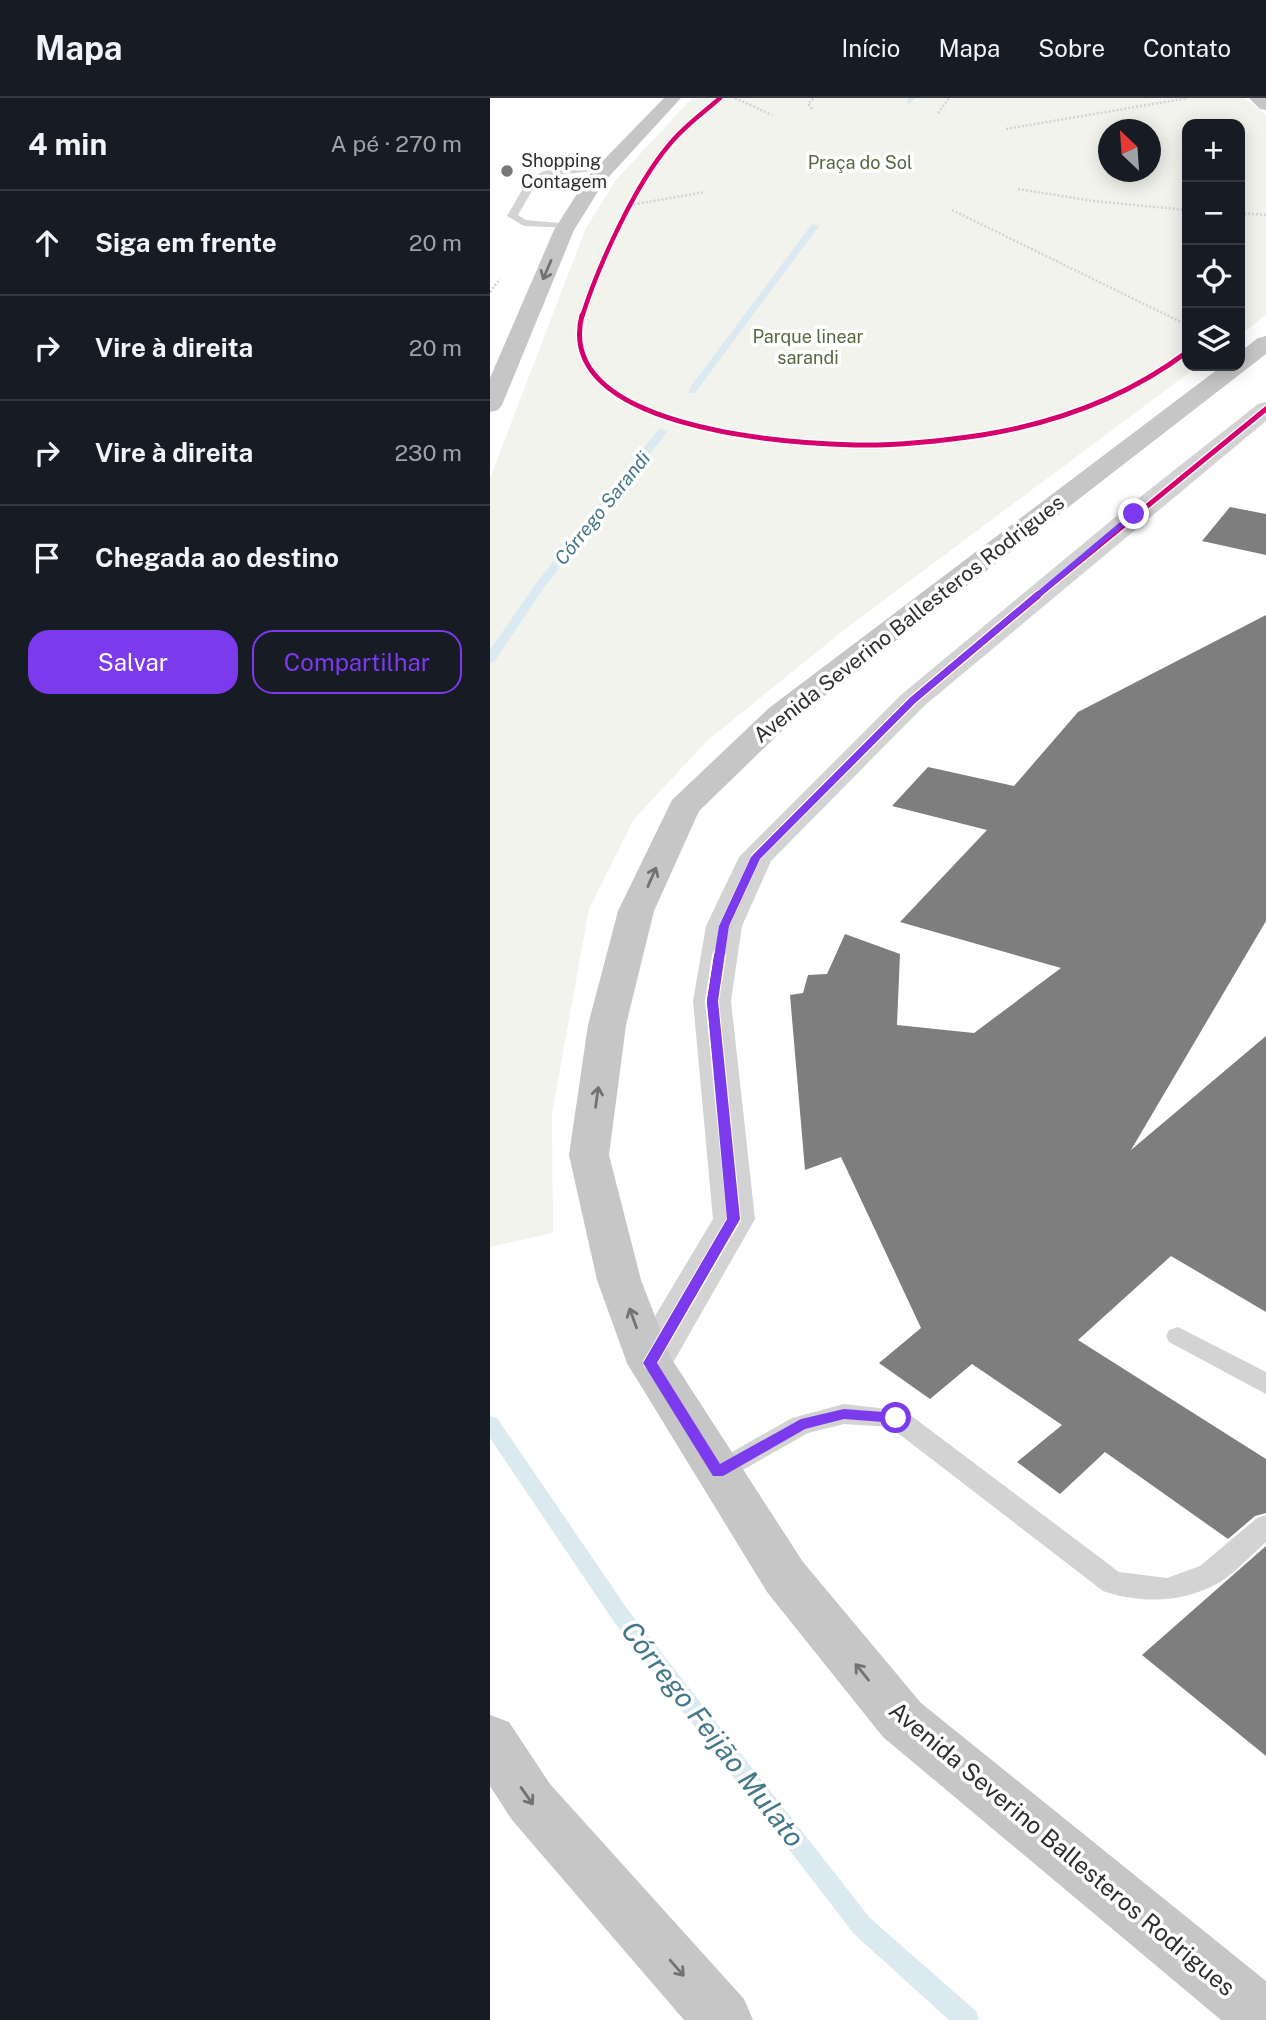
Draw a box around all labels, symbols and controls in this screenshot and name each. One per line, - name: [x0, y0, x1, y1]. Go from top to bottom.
- text: Mapa: [35, 29, 123, 67]
- text: Início: [842, 34, 900, 62]
- text: Mapa: [938, 34, 1000, 62]
- text: Sobre: [1038, 34, 1105, 62]
- text: Contato: [1143, 34, 1231, 62]
- north arrow: [1098, 119, 1161, 182]
- map controls: [1182, 119, 1245, 371]
- button: +: [1182, 119, 1245, 182]
- text: 4 min: [28, 126, 107, 162]
- text: A pé · 270 m: [331, 130, 462, 157]
- place label: Shopping Contagem: [521, 150, 607, 192]
- park label: Praça do Sol: [808, 152, 912, 173]
- marker: Shopping Contagem: [499, 163, 515, 179]
- button: −: [1182, 182, 1245, 245]
- icon: ahead: [28, 224, 66, 262]
- text: Siga em frente: [95, 227, 277, 258]
- text: 20 m: [409, 229, 462, 256]
- button: locate: [1182, 245, 1245, 308]
- one-way arrow: [540, 259, 553, 280]
- button: layers: [1182, 308, 1245, 371]
- park label: Parque linear sarandi: [752, 326, 864, 368]
- icon: right: [28, 329, 66, 367]
- text: Vire à direita: [95, 332, 253, 363]
- text: 20 m: [409, 334, 462, 361]
- icon: right: [28, 434, 66, 472]
- text: Vire à direita: [95, 437, 253, 468]
- text: 230 m: [394, 439, 462, 466]
- water label: Córrego Sarandi: [550, 447, 654, 569]
- street label: Avenida Severino Ballesteros Rodrigues: [748, 490, 1069, 748]
- route end: [1118, 498, 1149, 529]
- icon: arrive: [28, 539, 66, 577]
- text: Chegada ao destino: [95, 542, 339, 573]
- button: Salvar: [28, 630, 238, 694]
- button: Compartilhar: [252, 630, 462, 694]
- one-way arrow: [646, 867, 659, 888]
- one-way arrow: [591, 1086, 604, 1109]
- one-way arrow: [626, 1307, 638, 1329]
- route start: [880, 1402, 911, 1433]
- water label: Córrego Feijão Mulato: [615, 1614, 812, 1853]
- one-way arrow: [854, 1663, 870, 1681]
- street label: Avenida Severino Ballesteros Rodrigues: [884, 1695, 1241, 2001]
- one-way arrow: [520, 1786, 535, 1805]
- one-way arrow: [669, 1959, 685, 1977]

